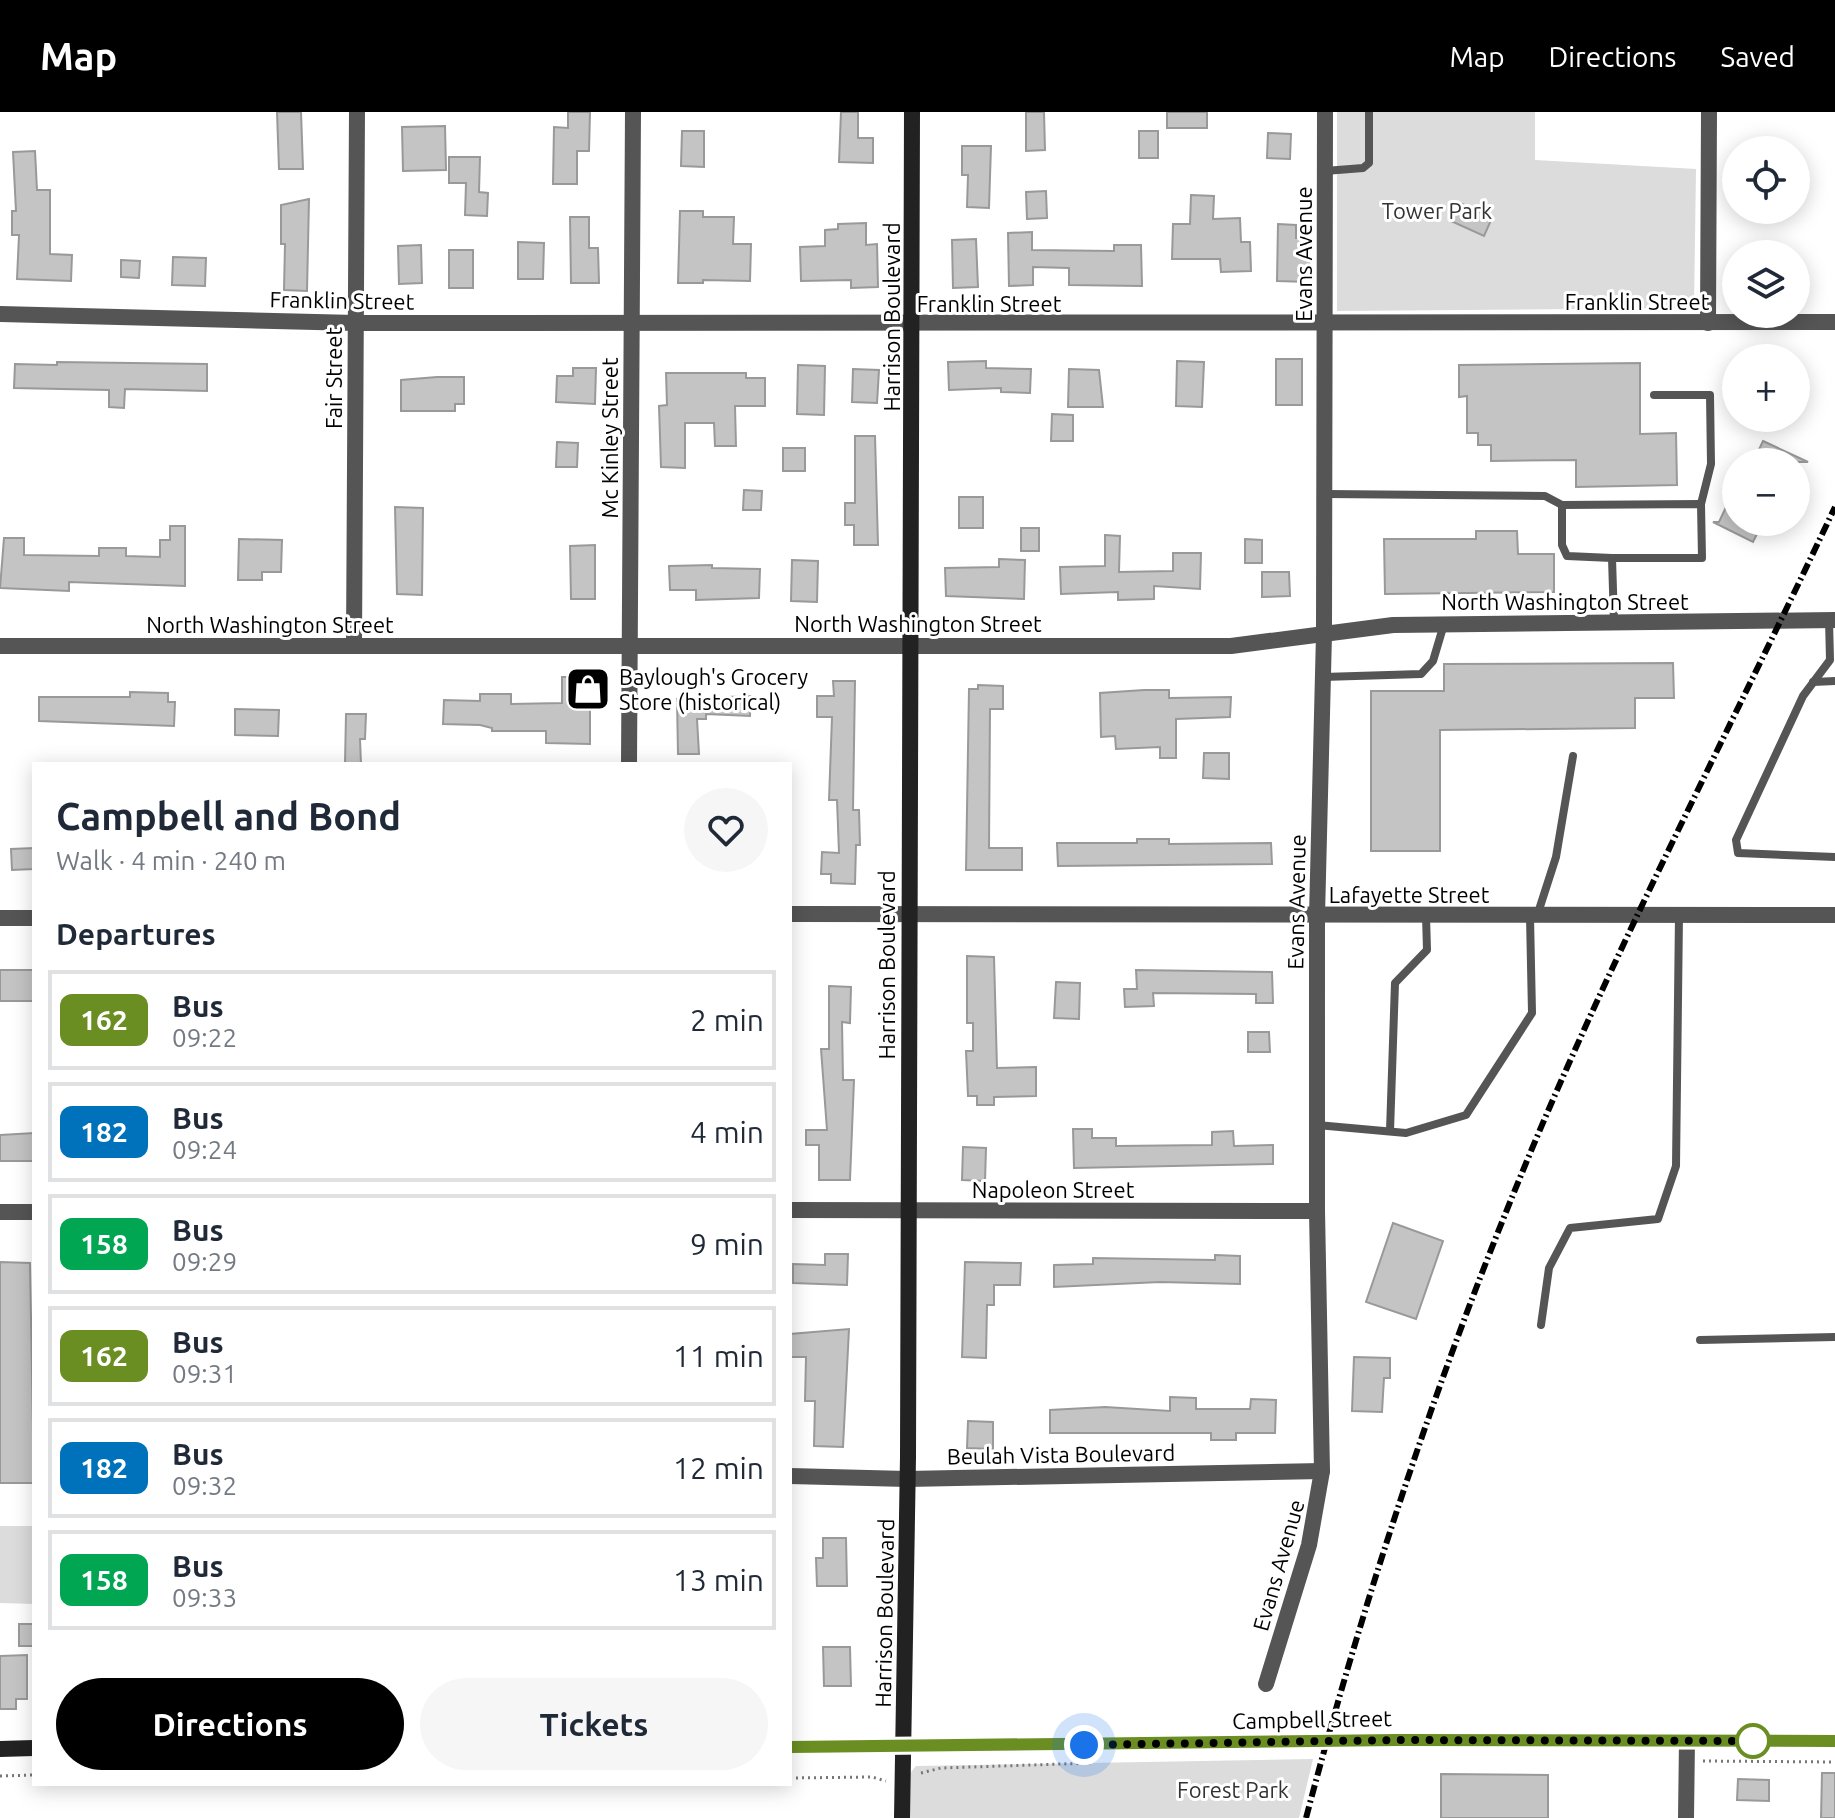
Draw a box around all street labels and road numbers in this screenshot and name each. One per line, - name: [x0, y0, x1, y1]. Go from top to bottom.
- street label: Evans Avenue: [1291, 186, 1316, 322]
- street label: Harrison Boulevard: [879, 222, 904, 412]
- street label: Franklin Street: [269, 286, 415, 314]
- street label: Franklin Street: [1565, 289, 1710, 314]
- street label: Franklin Street: [917, 291, 1062, 316]
- street label: Fair Street: [321, 327, 346, 429]
- street label: Mc Kinley Street: [597, 357, 622, 519]
- street label: North Washington Street: [1441, 589, 1689, 614]
- street label: North Washington Street: [794, 611, 1042, 636]
- street label: North Washington Street: [146, 612, 394, 637]
- street label: Evans Avenue: [1282, 834, 1310, 970]
- street label: Harrison Boulevard: [874, 870, 899, 1060]
- street label: Lafayette Street: [1329, 882, 1490, 907]
- street label: Napoleon Street: [972, 1177, 1135, 1202]
- street label: Beulah Vista Boulevard: [947, 1440, 1175, 1468]
- street label: Evans Avenue: [1247, 1496, 1309, 1634]
- street label: Harrison Boulevard: [870, 1518, 898, 1708]
- street label: Campbell Street: [1232, 1705, 1392, 1733]

